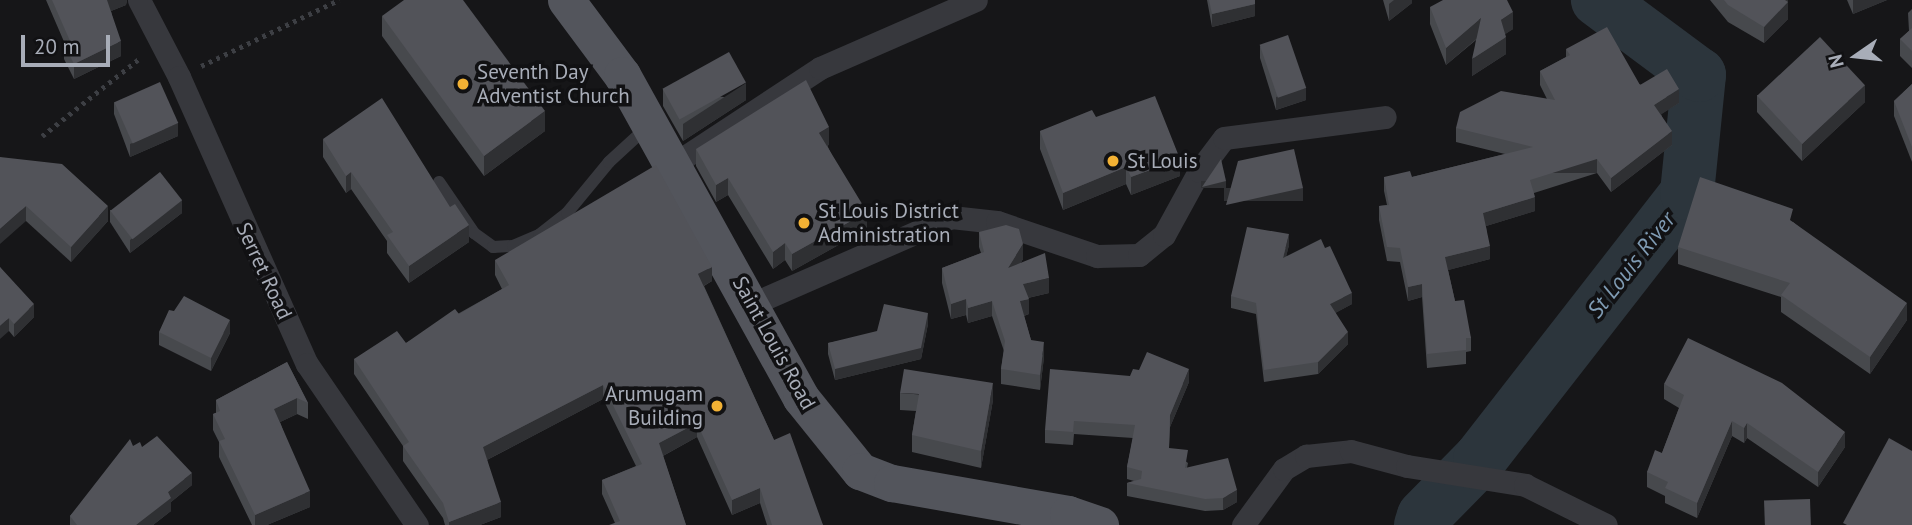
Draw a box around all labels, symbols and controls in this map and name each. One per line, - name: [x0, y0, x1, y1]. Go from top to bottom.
- scale bar: [24, 21, 114, 65]
- north arrow: [1821, 21, 1891, 91]
- text: 20 m: [34, 33, 80, 60]
- text: N: [1822, 52, 1849, 70]
- place label: Seventh Day Adventist Church: [477, 59, 630, 109]
- marker: Seventh Day Adventist Church: [455, 76, 471, 92]
- place label: St Louis: [1127, 148, 1198, 174]
- marker: St Louis: [1105, 153, 1121, 169]
- place label: St Louis District Administration: [818, 198, 959, 248]
- water label: St Louis River: [1581, 207, 1681, 323]
- marker: St Louis District Administration: [796, 215, 812, 231]
- street label: Serret Road: [231, 219, 297, 323]
- street label: Saint Louis Road: [727, 272, 821, 414]
- place label: Arumugam Building: [605, 381, 703, 431]
- marker: Arumugam Building: [709, 398, 725, 414]

